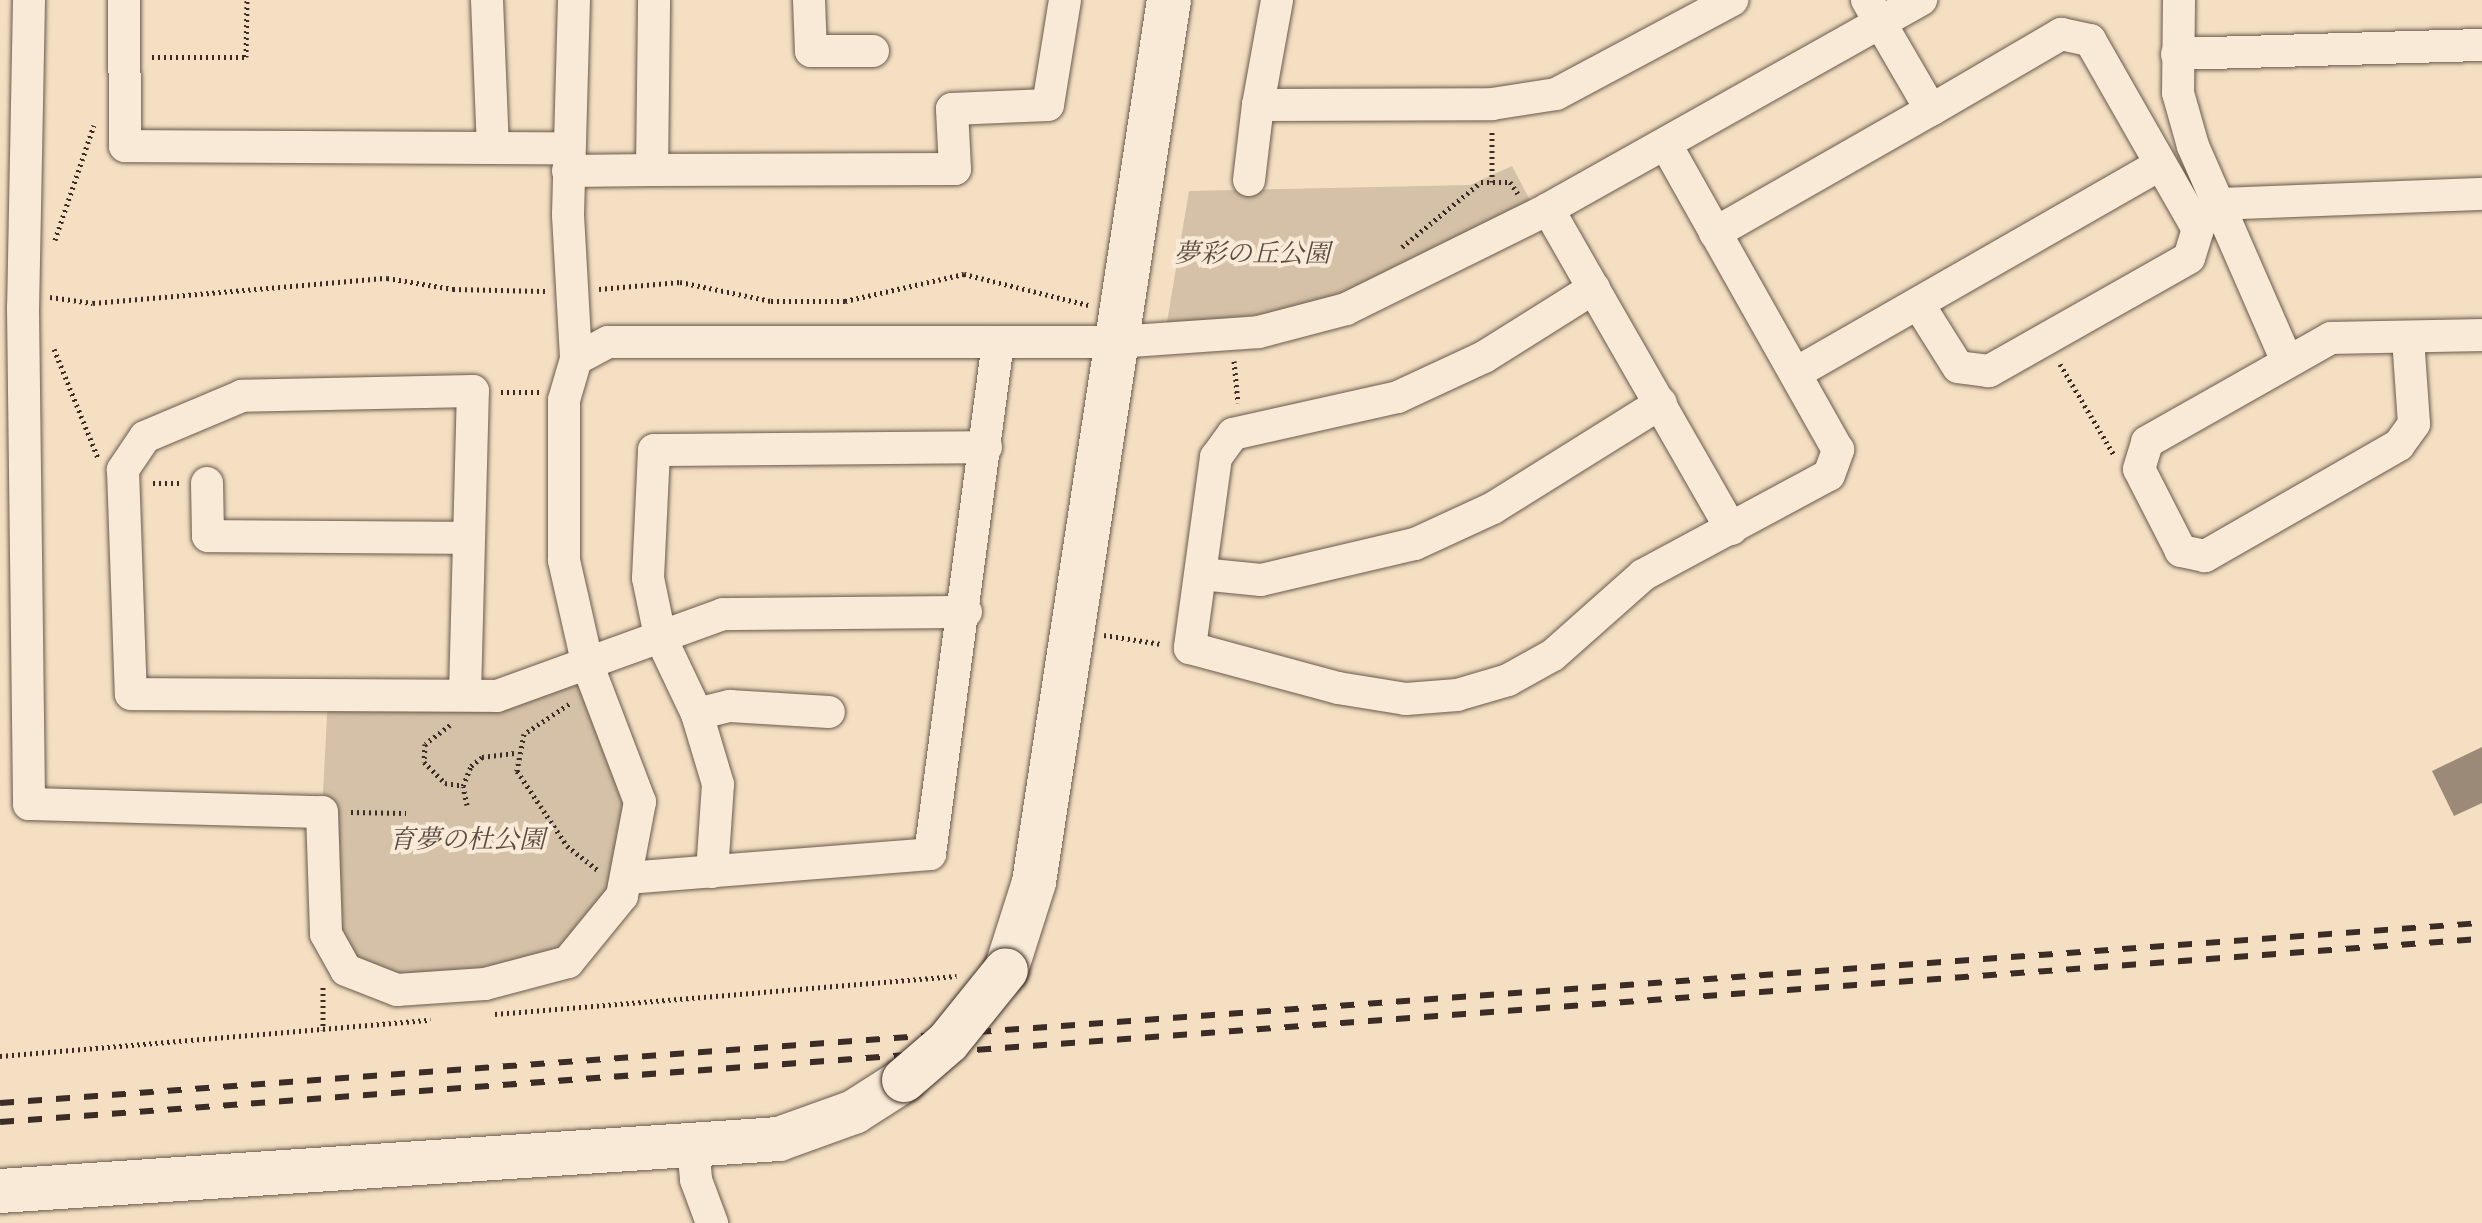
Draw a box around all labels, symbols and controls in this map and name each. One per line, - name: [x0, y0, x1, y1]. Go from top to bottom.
- park label: 夢彩の丘公園: [1174, 237, 1330, 269]
- park label: 育夢の杜公園: [389, 823, 545, 855]

